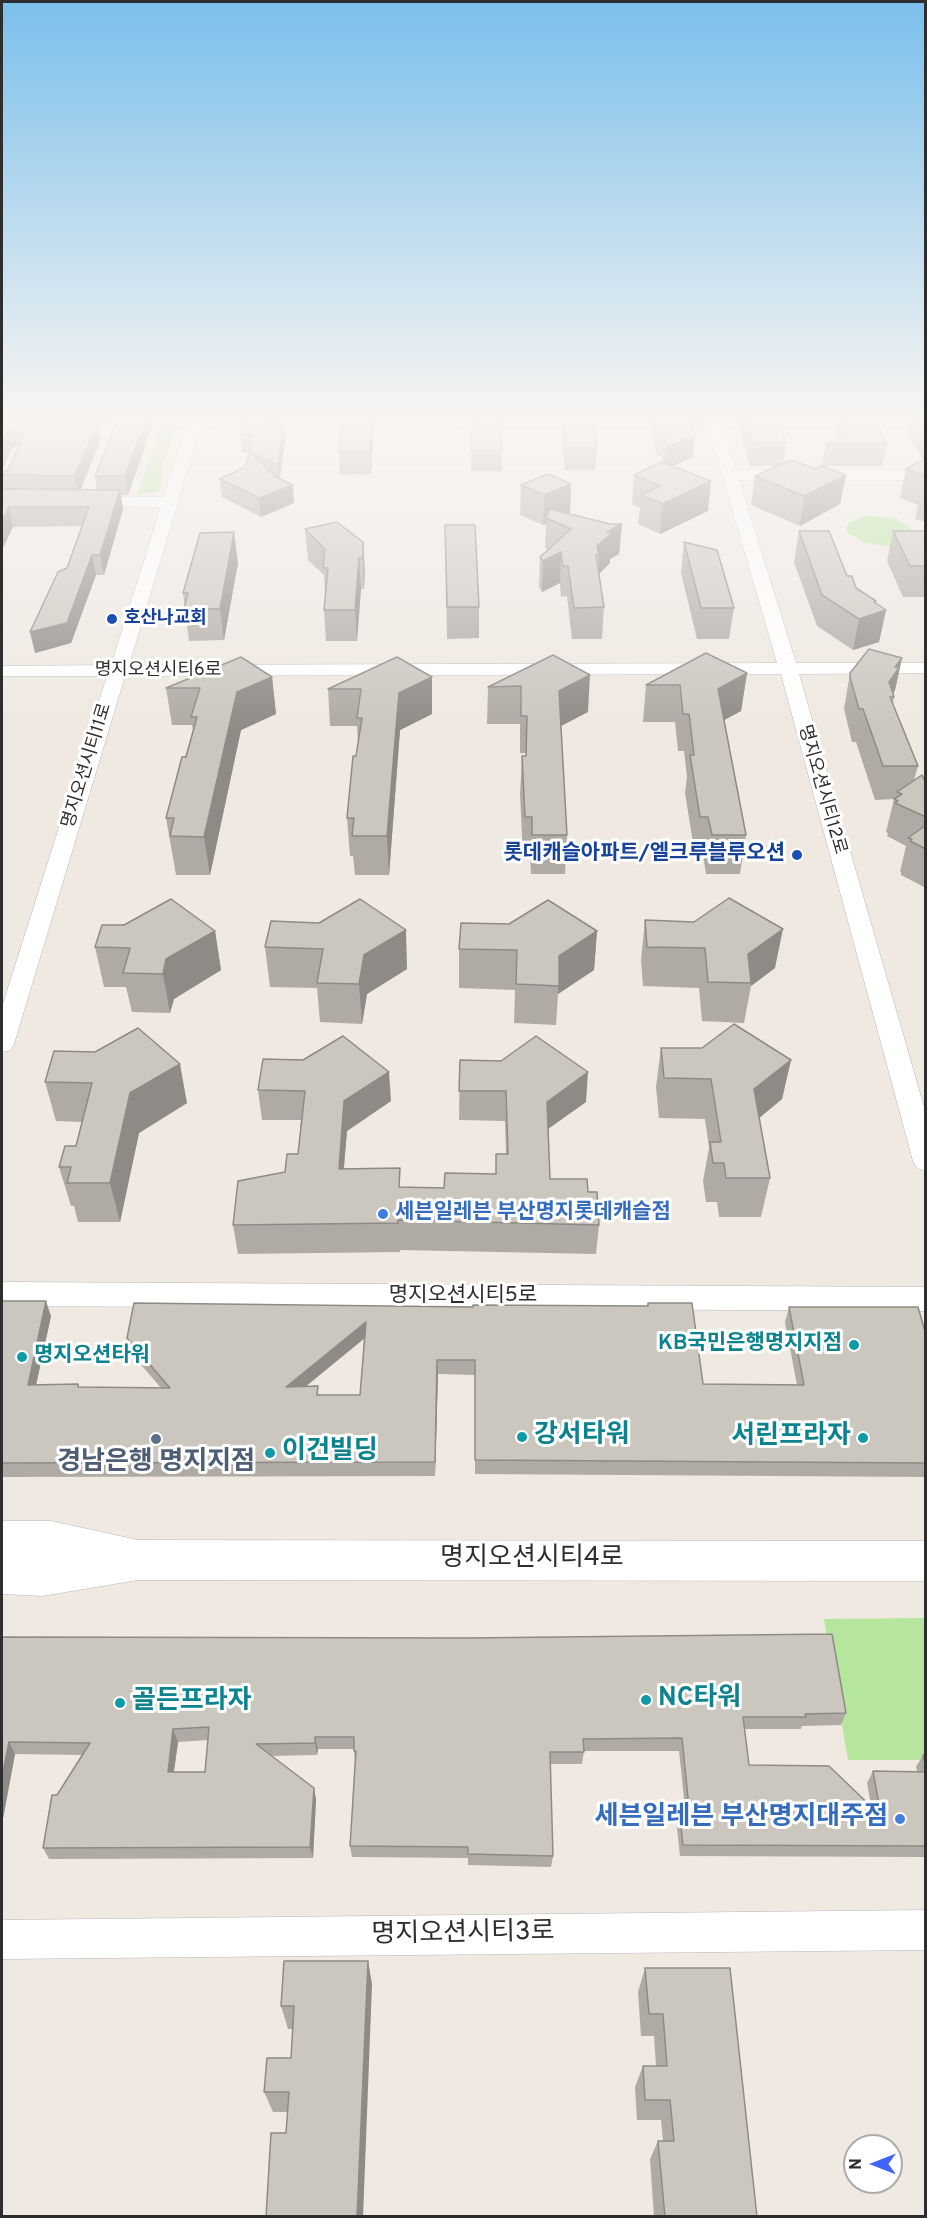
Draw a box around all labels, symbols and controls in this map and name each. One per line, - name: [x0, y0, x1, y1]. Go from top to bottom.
- place label: 호산나교회: [124, 608, 207, 630]
- marker: 호산나교회: [105, 612, 119, 626]
- street label: 명지오션시티6로: [95, 660, 221, 682]
- street label: 명지오션시티11로: [59, 701, 117, 831]
- street label: 명지오션시티12로: [792, 723, 850, 857]
- place label: 롯데캐슬아파트/엘크루블루오션: [504, 842, 785, 868]
- marker: 롯데캐슬아파트/엘크루블루오션: [790, 848, 804, 862]
- place label: 세븐일레븐 부산명지롯데캐슬점: [395, 1201, 671, 1227]
- marker: 세븐일레븐 부산명지롯데캐슬점: [376, 1207, 390, 1221]
- street label: 명지오션시티5로: [389, 1284, 537, 1310]
- place label: KB국민은행명지지점: [658, 1332, 842, 1358]
- marker: KB국민은행명지지점: [847, 1338, 861, 1352]
- place label: 명지오션타워: [34, 1344, 150, 1370]
- marker: 명지오션타워: [15, 1350, 29, 1364]
- place label: 강서타워: [534, 1421, 630, 1453]
- place label: 서린프라자: [731, 1422, 851, 1454]
- marker: 강서타워: [515, 1430, 529, 1444]
- marker: 서린프라자: [856, 1431, 870, 1445]
- marker: 경남은행 명지지점: [149, 1432, 163, 1446]
- place label: 이건빌딩: [282, 1437, 378, 1469]
- marker: 이건빌딩: [263, 1446, 277, 1460]
- place label: 경남은행 명지지점: [57, 1448, 255, 1480]
- street label: 명지오션시티4로: [440, 1544, 624, 1576]
- place label: NC타워: [658, 1684, 741, 1716]
- place label: 골든프라자: [132, 1687, 252, 1719]
- marker: NC타워: [639, 1693, 653, 1707]
- marker: 골든프라자: [113, 1696, 127, 1710]
- place label: 세븐일레븐 부산명지대주점: [594, 1803, 888, 1835]
- marker: 세븐일레븐 부산명지대주점: [893, 1812, 907, 1826]
- street label: 명지오션시티3로: [371, 1918, 555, 1952]
- north arrow: [843, 2134, 903, 2194]
- text: N: [847, 2158, 867, 2170]

